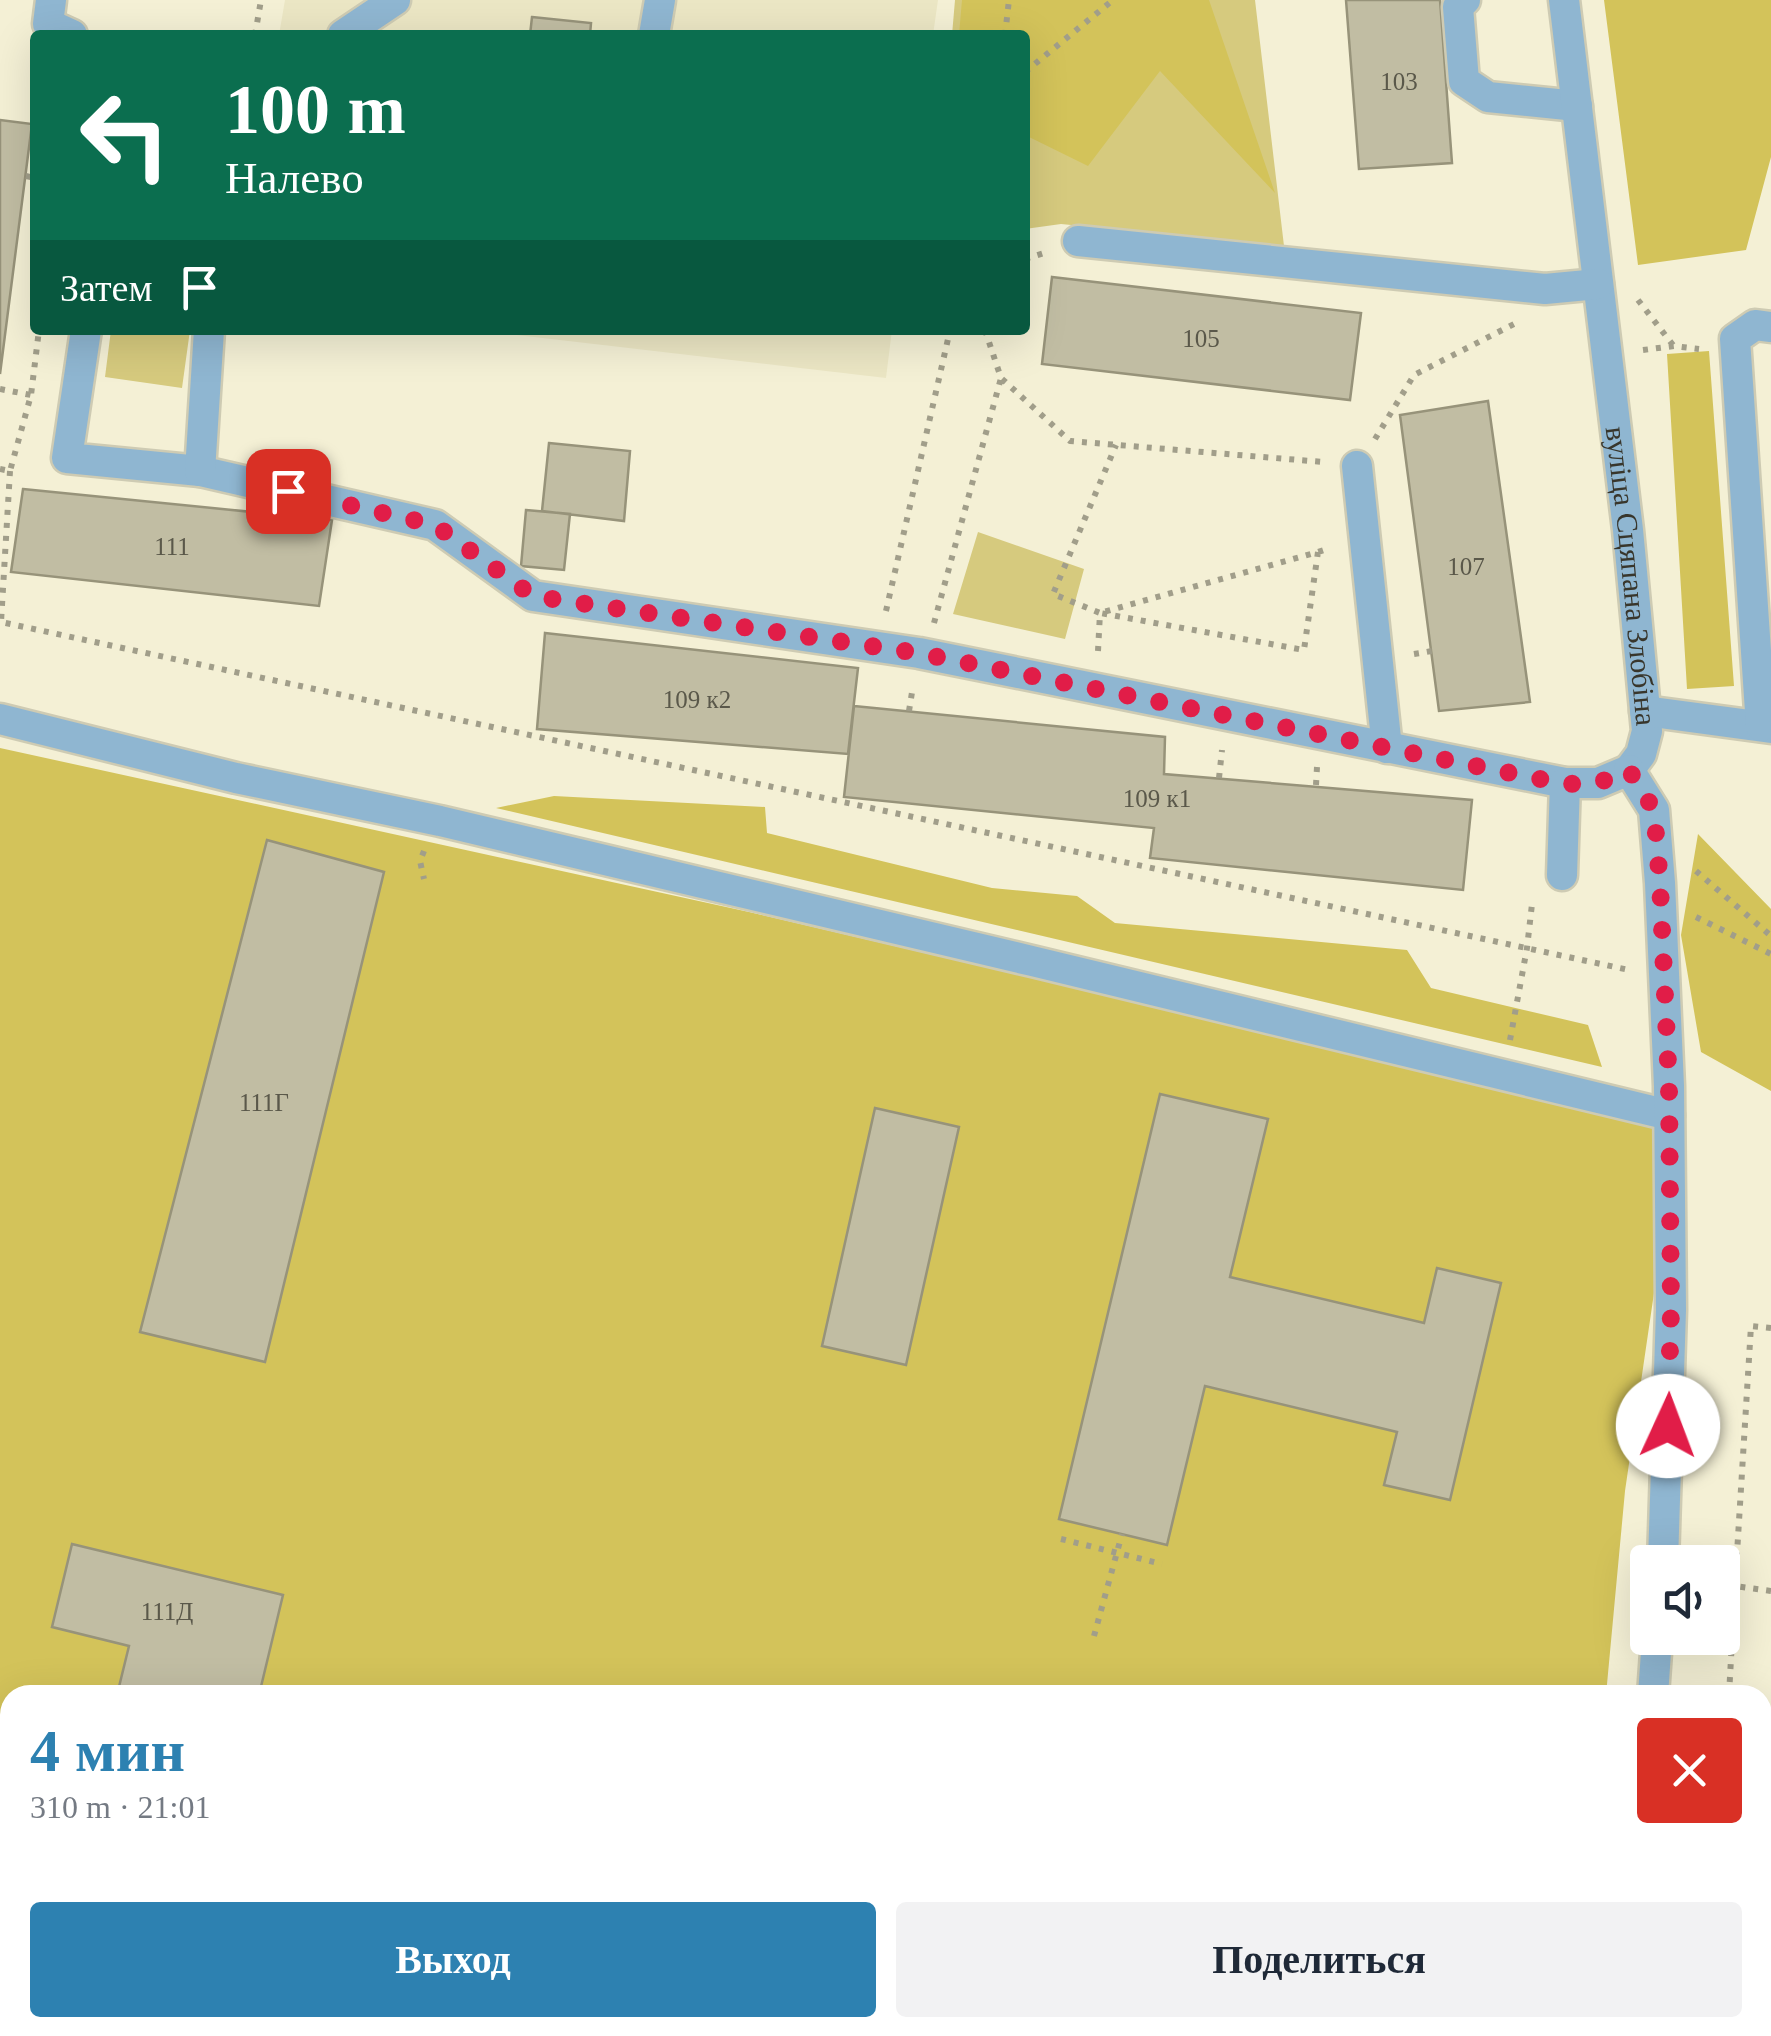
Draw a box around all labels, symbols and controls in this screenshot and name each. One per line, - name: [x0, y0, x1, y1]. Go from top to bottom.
- house number: 103: [1380, 68, 1418, 95]
- icon: left: [60, 70, 190, 200]
- text: 100 m: [225, 71, 406, 148]
- text: Налево: [225, 153, 364, 203]
- icon: arrive: [172, 260, 227, 315]
- text: Затем: [60, 267, 152, 309]
- house number: 105: [1182, 325, 1220, 352]
- street label: вуліца Сцяпана Злобіна: [1600, 424, 1663, 727]
- pin: [246, 449, 331, 534]
- icon: arrive: [261, 464, 316, 519]
- house number: 111: [154, 533, 190, 560]
- house number: 107: [1447, 553, 1485, 580]
- house number: 109 к2: [663, 686, 731, 713]
- house number: 109 к1: [1123, 785, 1191, 812]
- house number: 111Г: [239, 1089, 289, 1116]
- position arrow: [1616, 1374, 1720, 1478]
- map controls: [1630, 1545, 1740, 1655]
- button: sound: [1630, 1545, 1740, 1655]
- house number: 111Д: [141, 1598, 193, 1625]
- text: 4 мин: [30, 1718, 185, 1784]
- button: close: [1637, 1718, 1742, 1823]
- text: 310 m · 21:01: [30, 1789, 210, 1825]
- button: Выход: [30, 1902, 876, 2017]
- button: Поделиться: [896, 1902, 1742, 2017]

